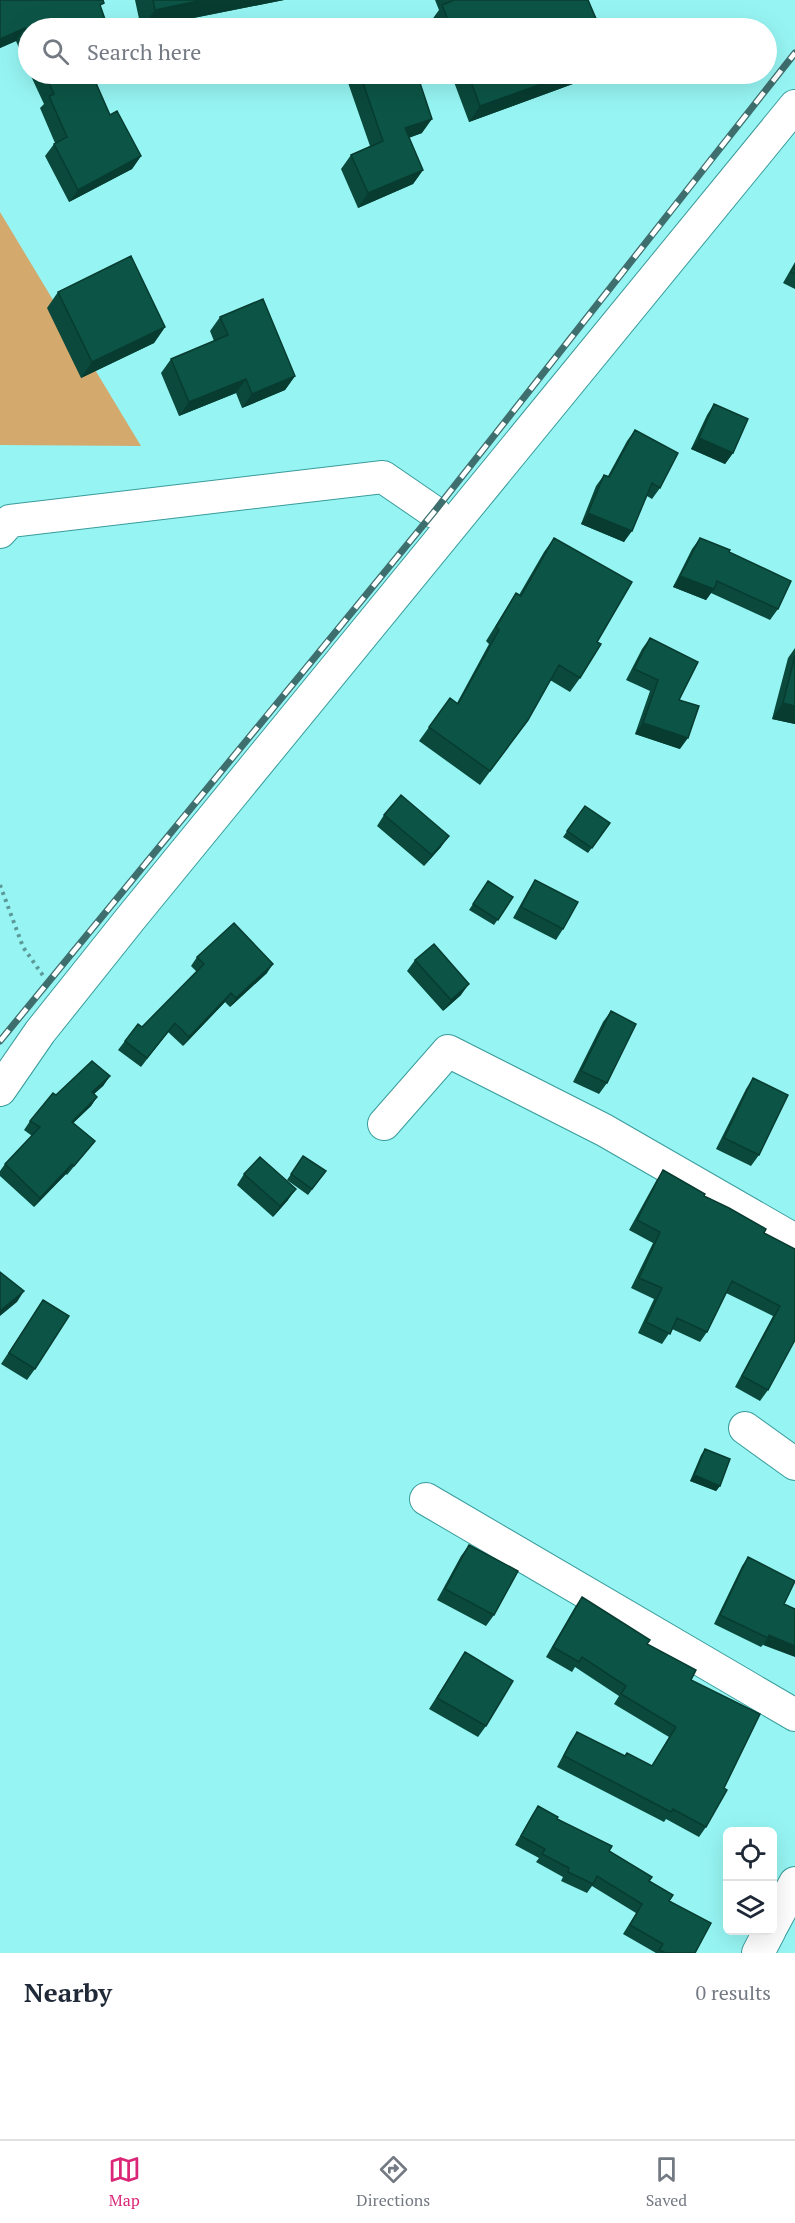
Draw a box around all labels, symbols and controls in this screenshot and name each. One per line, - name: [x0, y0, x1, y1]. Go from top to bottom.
- search box: [18, 18, 777, 84]
- icon: search: [39, 35, 72, 68]
- text: Search here: [87, 37, 201, 66]
- map controls: [723, 1827, 777, 1935]
- button: locate: [723, 1827, 777, 1881]
- button: layers: [723, 1881, 777, 1935]
- text: Nearby: [24, 1975, 112, 2009]
- text: 0 results: [696, 1979, 771, 2006]
- tab: Map: [108, 2153, 141, 2211]
- tab: Directions: [356, 2153, 430, 2211]
- tab: Saved: [646, 2153, 687, 2211]

